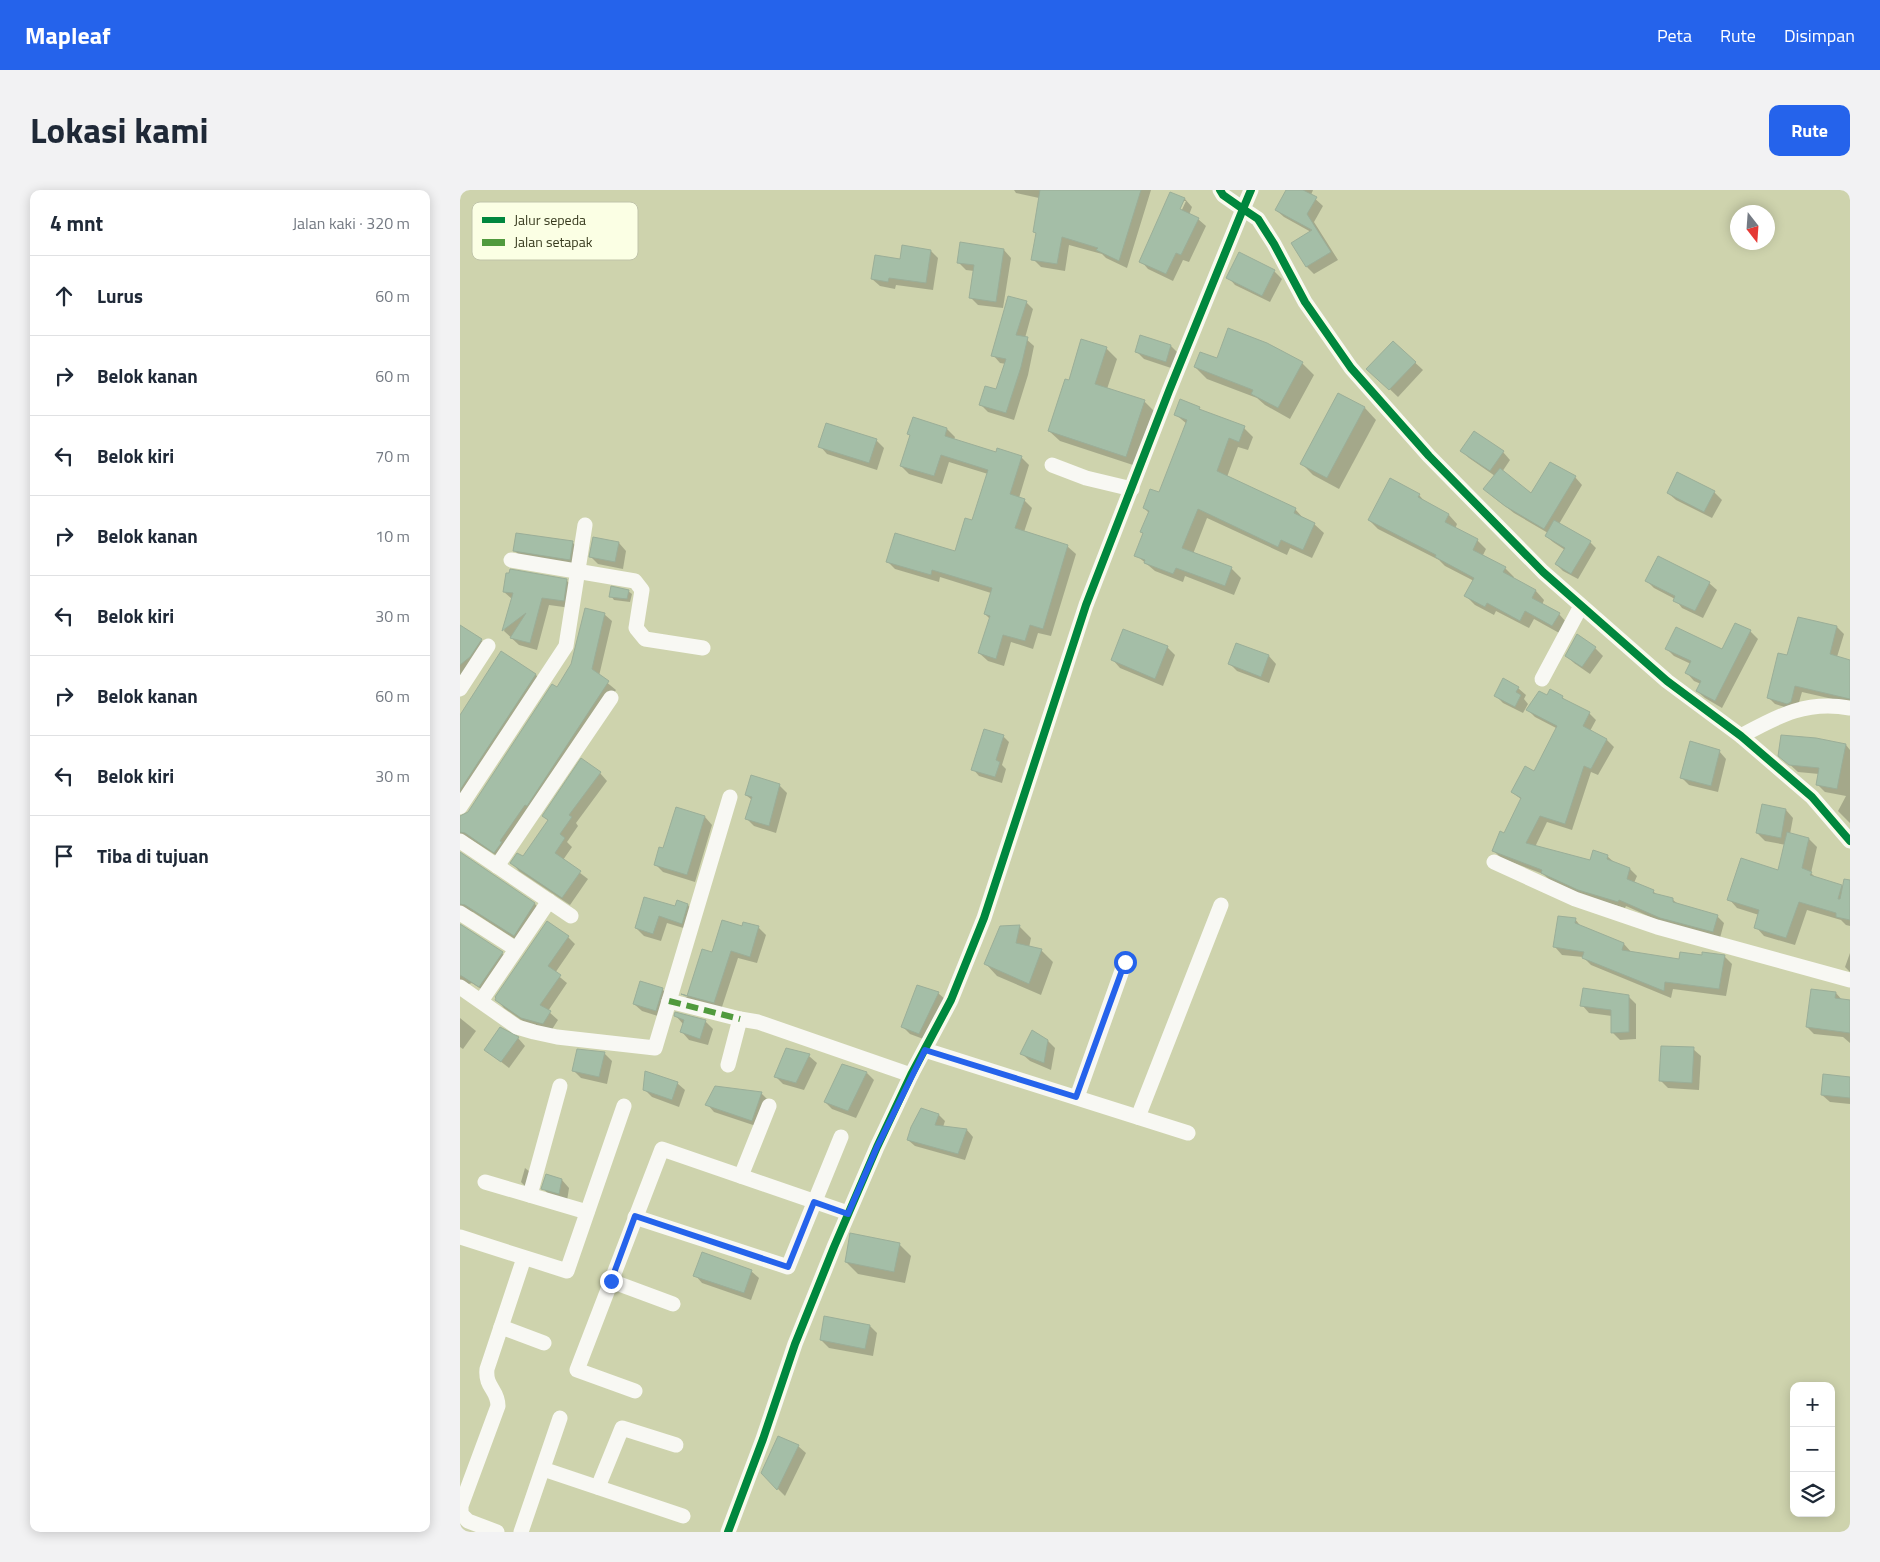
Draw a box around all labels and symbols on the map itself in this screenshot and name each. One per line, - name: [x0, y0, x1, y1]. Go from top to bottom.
- legend: [472, 202, 638, 260]
- north arrow: [1730, 205, 1775, 250]
- text: Jalur sepeda: [514, 209, 586, 230]
- text: Jalan setapak: [514, 231, 593, 252]
- route start: [1114, 951, 1137, 974]
- route end: [600, 1270, 623, 1293]

